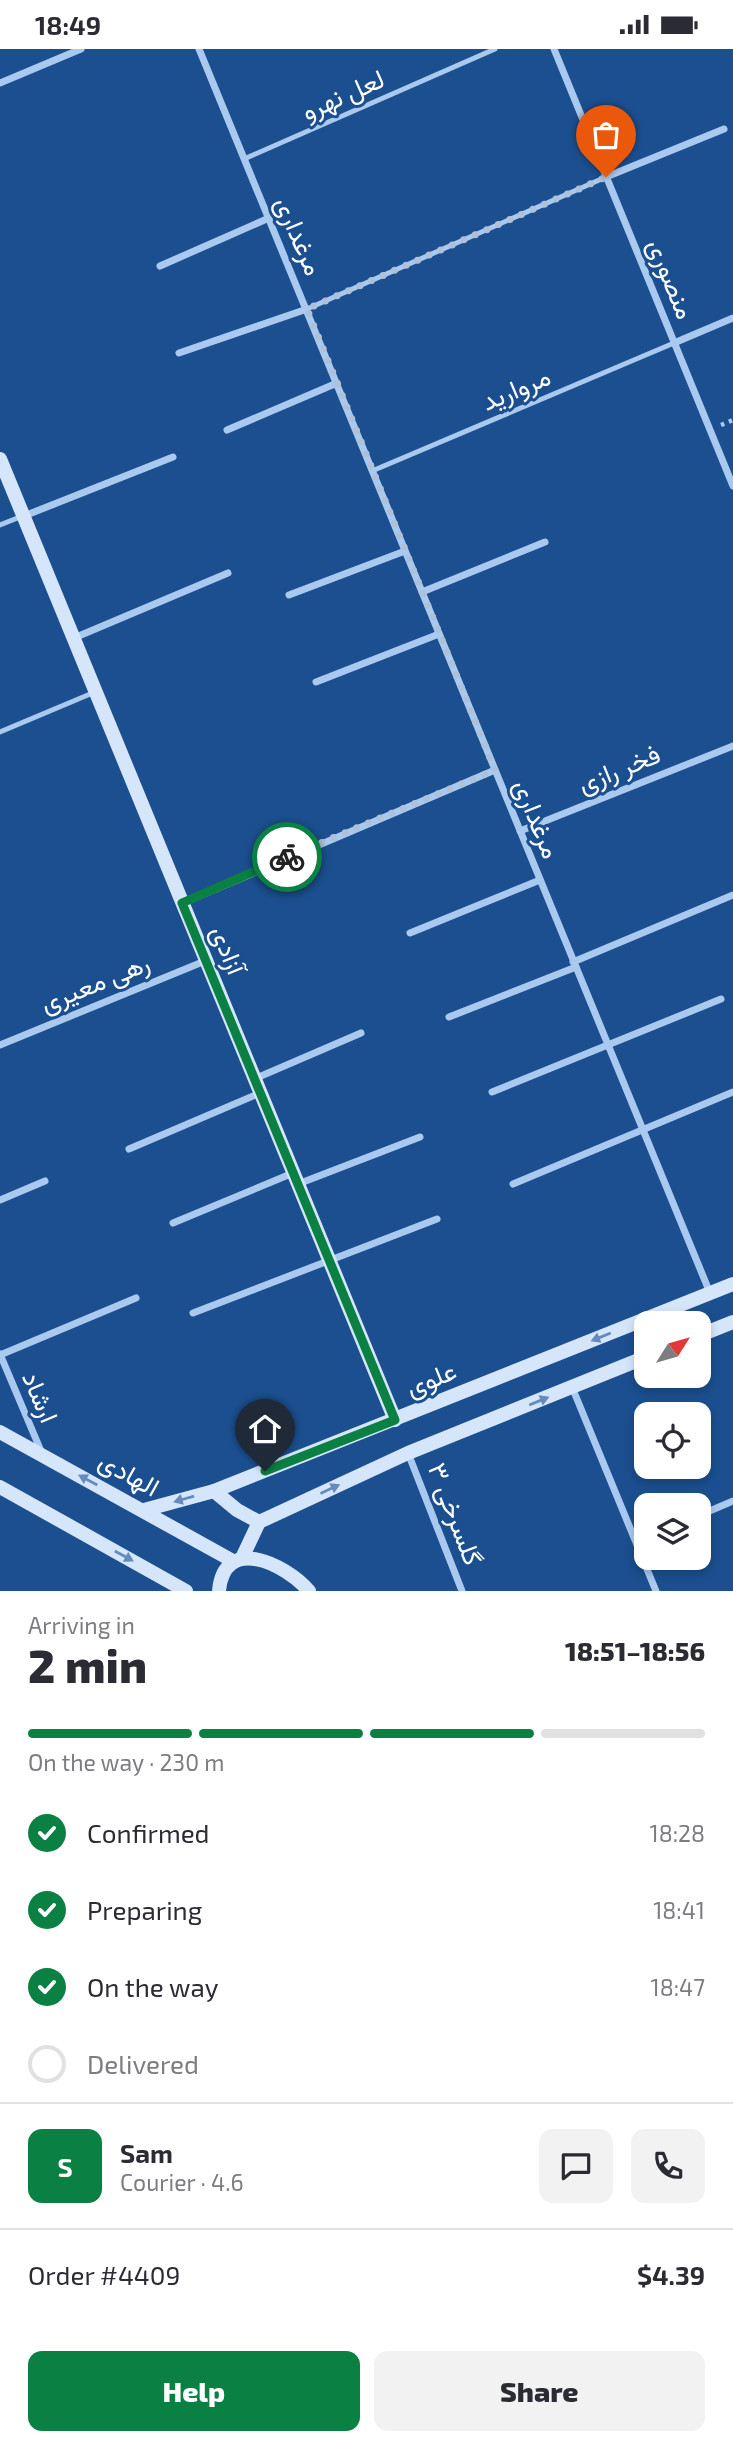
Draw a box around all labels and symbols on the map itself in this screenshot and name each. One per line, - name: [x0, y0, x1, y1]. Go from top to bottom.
- street label: لعل نهرو: [296, 62, 389, 127]
- pin: [576, 105, 636, 177]
- street label: مرغداری: [268, 191, 331, 280]
- street label: منصوری: [640, 234, 702, 324]
- street label: مروارید: [476, 359, 555, 418]
- street label: فخر رازی: [573, 737, 665, 800]
- street label: مرغداری: [507, 774, 568, 863]
- courier: [252, 822, 322, 892]
- street label: آزادی: [204, 920, 254, 981]
- street label: رهی معیری: [35, 946, 154, 1019]
- north arrow: [634, 1311, 710, 1388]
- one-way arrow: [591, 1332, 612, 1343]
- street label: علوی: [401, 1354, 461, 1404]
- street label: ارشاد: [15, 1366, 66, 1427]
- one-way arrow: [529, 1395, 550, 1406]
- pin: [235, 1399, 295, 1471]
- street label: الهادی: [93, 1444, 165, 1504]
- street label: گلسرخی ۳: [421, 1458, 490, 1570]
- one-way arrow: [78, 1474, 98, 1486]
- one-way arrow: [319, 1483, 340, 1494]
- one-way arrow: [173, 1494, 195, 1505]
- one-way arrow: [114, 1550, 134, 1562]

